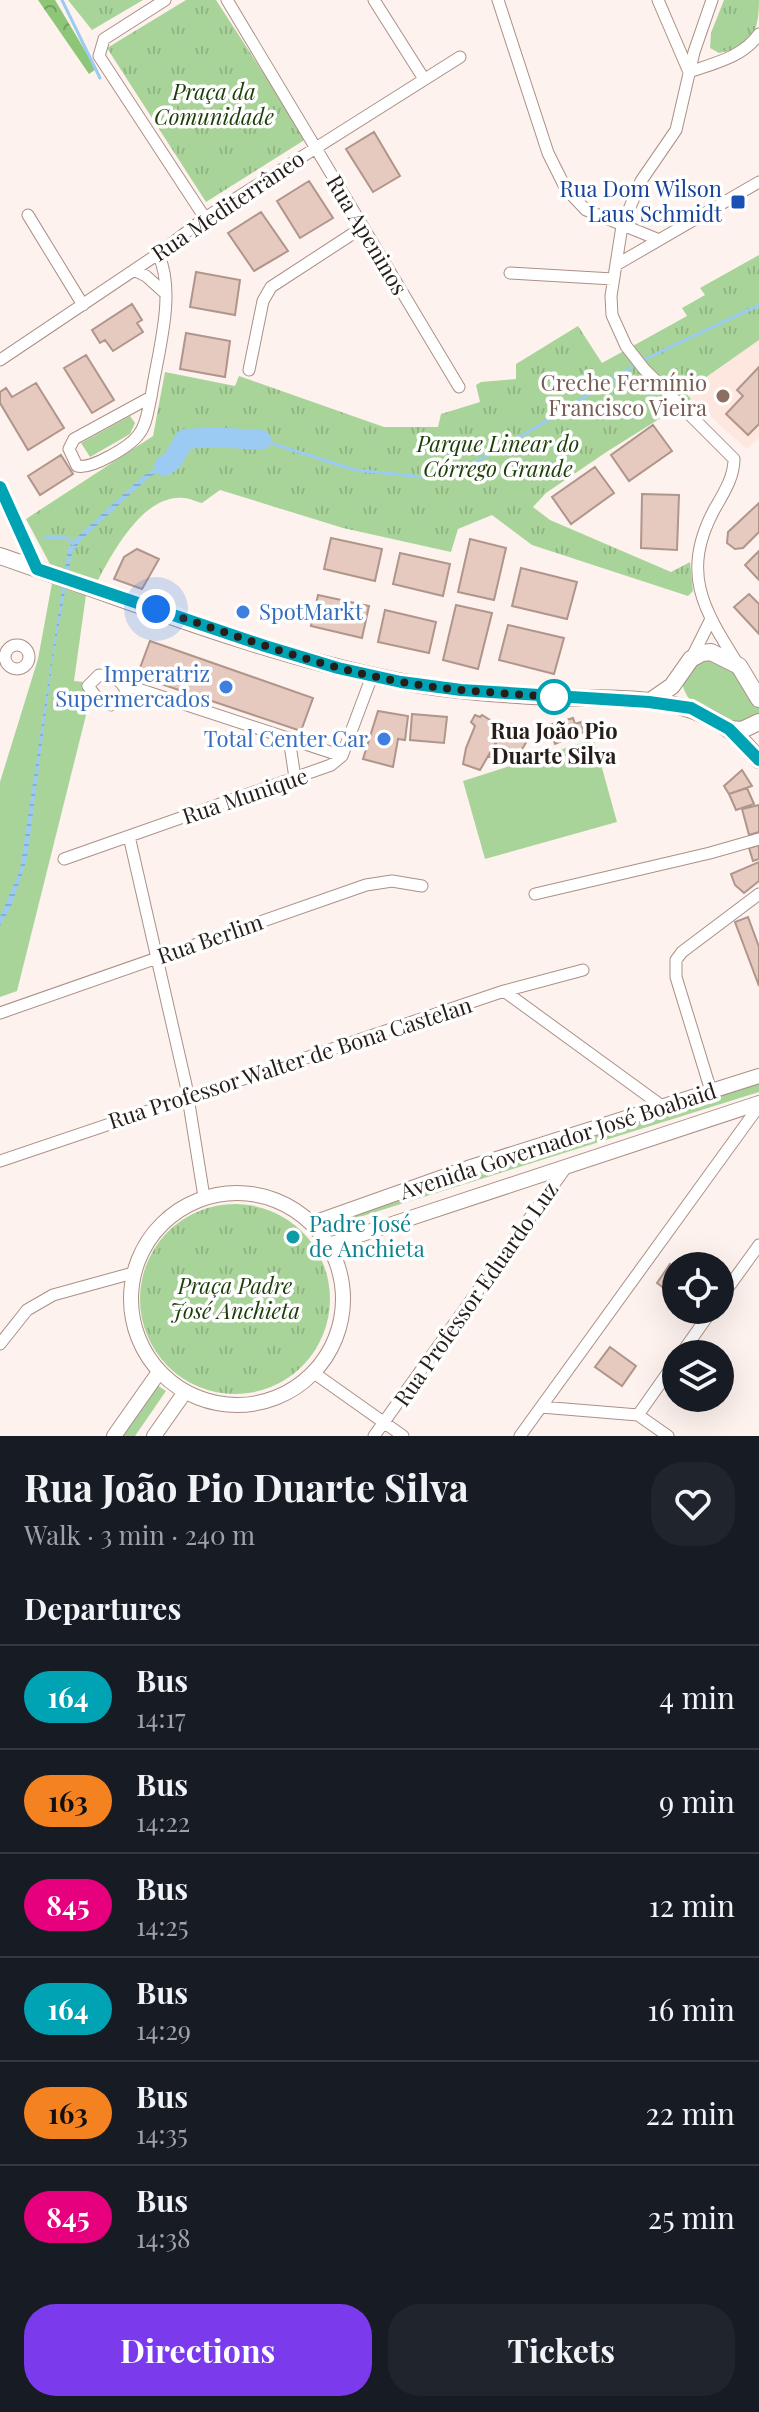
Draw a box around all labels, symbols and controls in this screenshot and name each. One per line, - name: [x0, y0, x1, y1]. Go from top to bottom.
- park label: Praça da Comunidade: [154, 76, 275, 131]
- street label: Rua Mediterrâneo: [145, 143, 310, 267]
- street label: Rua Apeninos: [320, 169, 415, 300]
- place label: Rua Dom Wilson Laus Schmidt: [559, 173, 723, 228]
- marker: Rua Dom Wilson Laus Schmidt: [729, 193, 747, 211]
- place label: Creche Fermínio Francisco Vieira: [541, 367, 707, 422]
- marker: Creche Fermínio Francisco Vieira: [714, 387, 732, 405]
- park label: Parque Linear do Córrego Grande: [416, 428, 579, 483]
- your location: [136, 589, 176, 629]
- place label: SpotMarkt: [259, 596, 364, 626]
- marker: SpotMarkt: [234, 603, 252, 621]
- place label: Imperatriz Supermercados: [55, 658, 210, 713]
- marker: Imperatriz Supermercados: [217, 678, 235, 696]
- marker: Rua João Pio Duarte Silva: [537, 680, 571, 714]
- place label: Rua João Pio Duarte Silva: [490, 715, 618, 770]
- place label: Total Center Car: [204, 723, 368, 753]
- marker: Total Center Car: [375, 730, 393, 748]
- street label: Rua Munique: [178, 760, 311, 831]
- street label: Rua Berlim: [153, 906, 267, 970]
- street label: Rua Professor Walter de Bona Castelan: [104, 989, 475, 1135]
- street label: Avenida Governador José Boabaid: [395, 1075, 720, 1206]
- street label: Rua Professor Eduardo Luz: [386, 1175, 564, 1412]
- place label: Padre José de Anchieta: [309, 1208, 425, 1263]
- marker: Padre José de Anchieta: [284, 1228, 302, 1246]
- map controls: [662, 1252, 734, 1412]
- button: locate: [662, 1252, 734, 1324]
- park label: Praça Padre José Anchieta: [170, 1270, 300, 1325]
- button: layers: [662, 1340, 734, 1412]
- text: Rua João Pio Duarte Silva: [24, 1461, 469, 1512]
- button: heart: [651, 1462, 735, 1546]
- text: Walk · 3 min · 240 m: [24, 1517, 255, 1552]
- text: Departures: [24, 1588, 181, 1628]
- text: Bus: [136, 1660, 188, 1700]
- text: 4 min: [659, 1677, 735, 1717]
- text: 164: [47, 1678, 89, 1715]
- text: 14:17: [136, 1700, 186, 1735]
- text: Bus: [136, 1764, 188, 1804]
- text: 9 min: [659, 1781, 735, 1821]
- text: 163: [48, 1782, 88, 1819]
- text: 14:22: [136, 1804, 190, 1839]
- text: Bus: [136, 1868, 188, 1908]
- text: 12 min: [649, 1885, 735, 1925]
- text: 845: [46, 1886, 90, 1923]
- text: 14:25: [136, 1908, 189, 1943]
- text: Bus: [136, 1972, 188, 2012]
- text: 16 min: [648, 1989, 735, 2029]
- text: 164: [47, 1990, 89, 2027]
- text: 14:29: [136, 2012, 191, 2047]
- text: Bus: [136, 2076, 188, 2116]
- text: 22 min: [645, 2093, 735, 2133]
- text: 163: [48, 2094, 88, 2131]
- text: 14:35: [136, 2116, 188, 2151]
- text: Bus: [136, 2180, 188, 2220]
- text: 25 min: [648, 2197, 735, 2237]
- text: 845: [46, 2198, 90, 2235]
- text: 14:38: [136, 2220, 191, 2255]
- button: Directions: [24, 2304, 372, 2396]
- button: Tickets: [388, 2304, 735, 2396]

